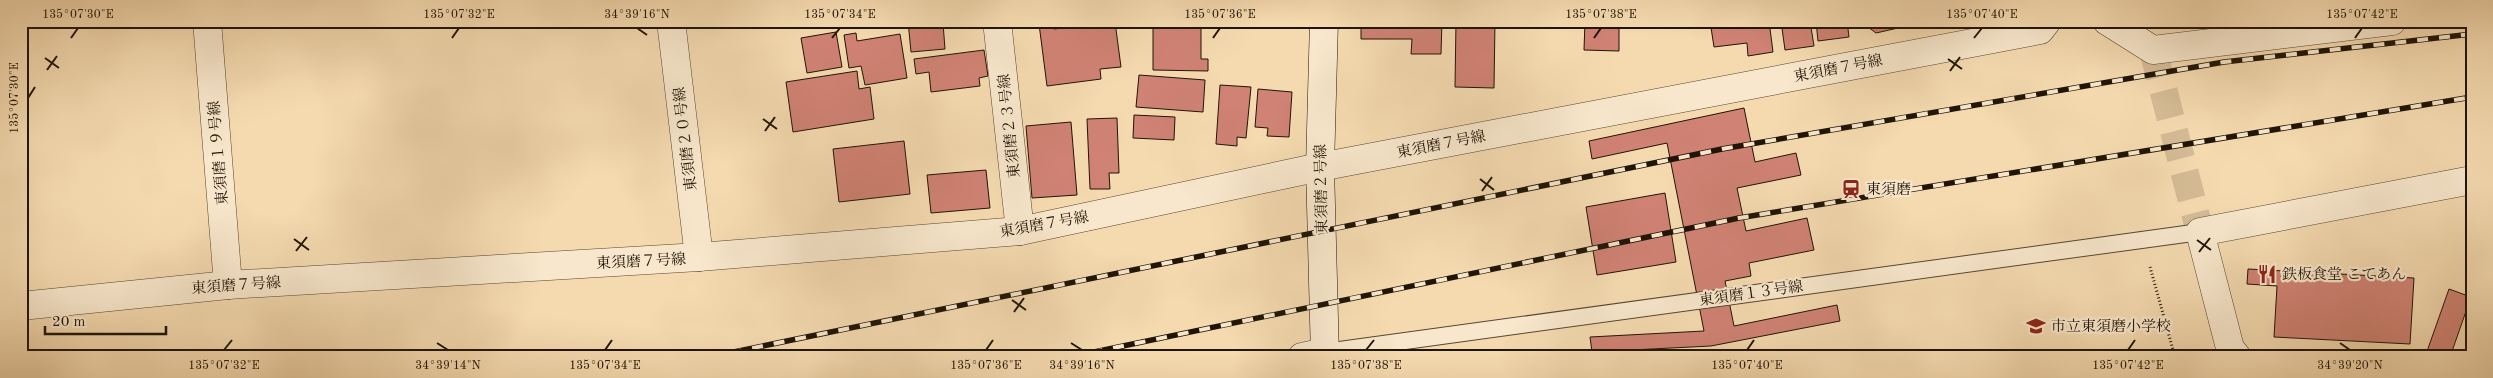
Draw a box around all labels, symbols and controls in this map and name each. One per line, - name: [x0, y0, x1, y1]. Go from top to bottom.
- text: 135°07'30"E: [42, 8, 114, 21]
- text: 135°07'32"E: [423, 8, 495, 21]
- text: 135°07'34"E: [804, 8, 876, 21]
- text: 135°07'36"E: [1184, 8, 1256, 21]
- text: 135°07'38"E: [1565, 8, 1637, 21]
- text: 135°07'40"E: [1946, 8, 2018, 21]
- text: 135°07'42"E: [2326, 8, 2398, 21]
- text: 34°39'16"N: [604, 9, 670, 21]
- street label: 東須磨７号線: [1792, 52, 1884, 85]
- text: 135°07'30"E: [8, 62, 21, 134]
- street label: 東須磨２３号線: [996, 73, 1023, 179]
- street label: 東須磨２０号線: [671, 86, 700, 192]
- street label: 東須磨１９号線: [205, 100, 232, 206]
- street label: 東須磨７号線: [1395, 128, 1487, 161]
- street label: 東須磨２号線: [1312, 144, 1331, 234]
- station icon: 東須磨: [1840, 178, 1862, 200]
- place label: 東須磨: [1866, 181, 1911, 198]
- street label: 東須磨７号線: [998, 208, 1090, 241]
- street label: 東須磨７号線: [596, 251, 686, 272]
- restaurant icon: 鉄板食堂 こてあん: [2256, 263, 2278, 285]
- place label: 鉄板食堂 こてあん: [2282, 266, 2406, 283]
- street label: 東須磨７号線: [191, 274, 282, 297]
- street label: 東須磨１３号線: [1698, 278, 1804, 309]
- scale bar: [45, 303, 166, 335]
- text: 20 m: [52, 315, 86, 330]
- school or university icon: 市立東須磨小学校: [2025, 315, 2047, 337]
- place label: 市立東須磨小学校: [2051, 318, 2171, 335]
- text: 135°07'32"E: [188, 359, 260, 372]
- text: 135°07'34"E: [569, 359, 641, 372]
- text: 135°07'36"E: [950, 359, 1022, 372]
- text: 135°07'38"E: [1330, 359, 1402, 372]
- text: 135°07'40"E: [1711, 359, 1783, 372]
- text: 135°07'42"E: [2092, 359, 2164, 372]
- text: 34°39'14"N: [415, 360, 481, 372]
- text: 34°39'16"N: [1049, 360, 1115, 372]
- text: 34°39'20"N: [2317, 360, 2383, 372]

